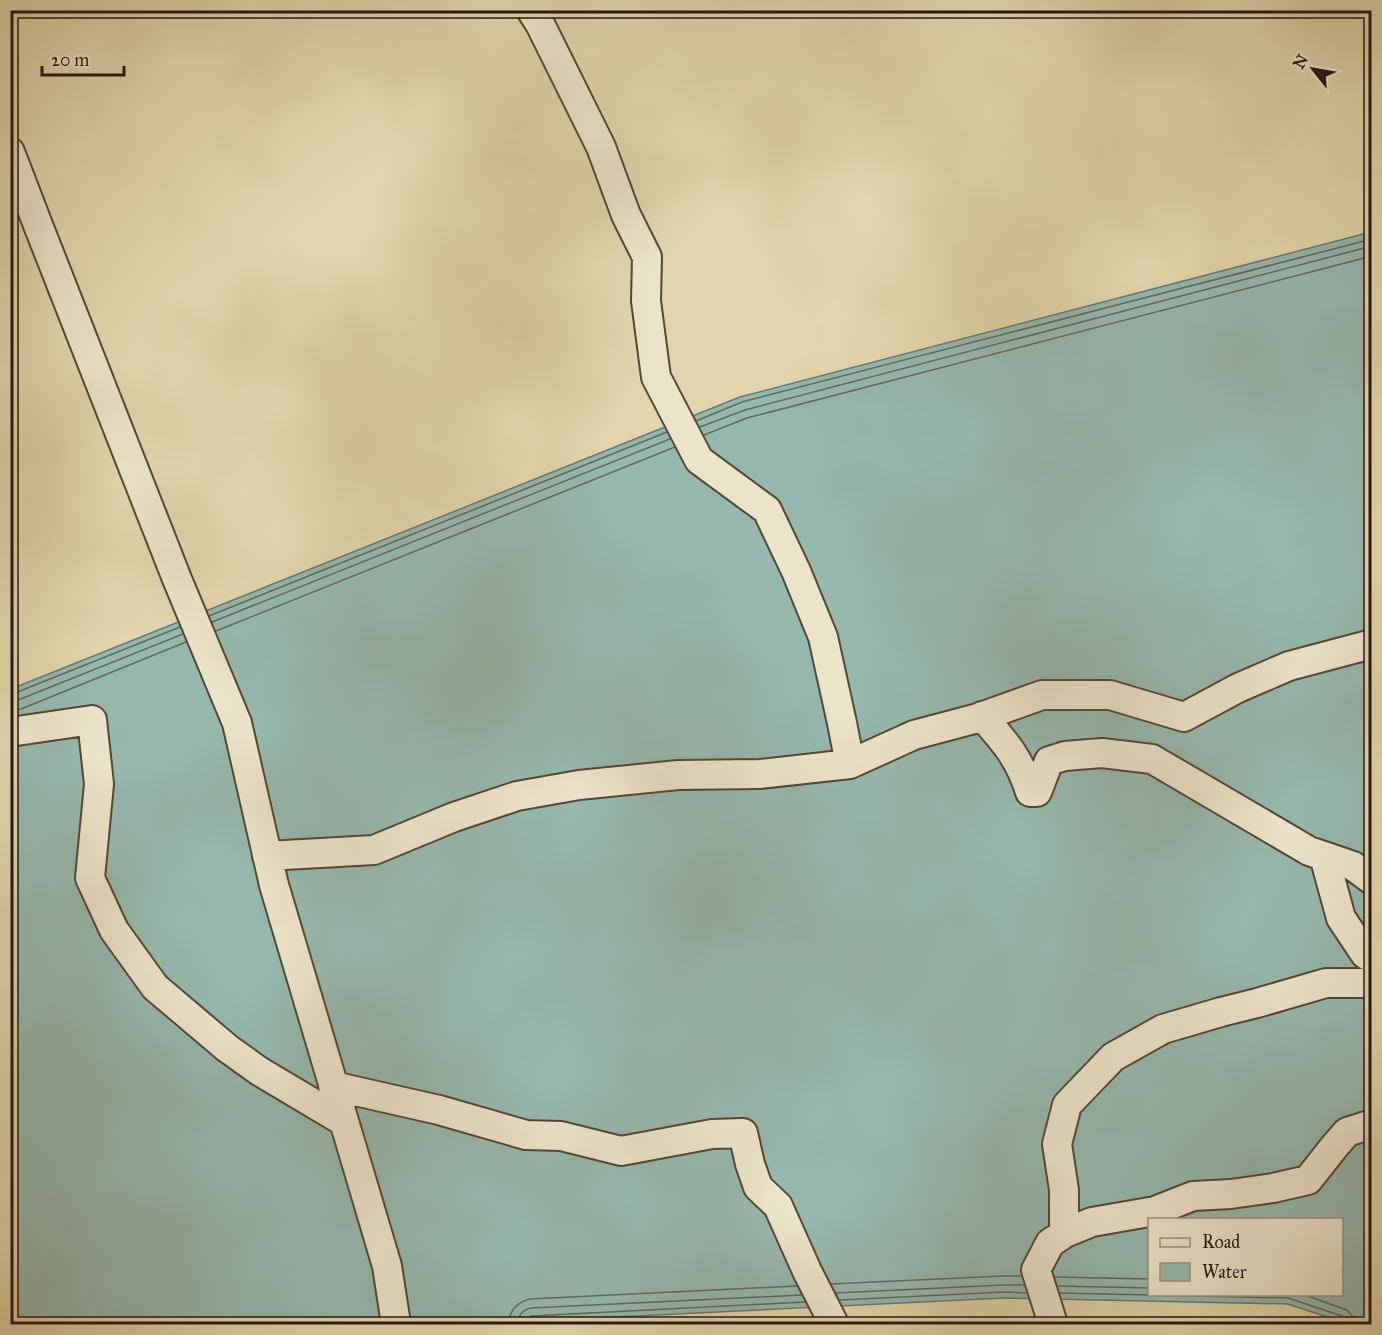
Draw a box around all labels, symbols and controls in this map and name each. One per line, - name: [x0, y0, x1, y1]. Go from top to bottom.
- scale bar: [42, 39, 124, 77]
- north arrow: [1283, 39, 1343, 99]
- text: 20 m: [51, 49, 89, 71]
- text: N: [1289, 50, 1312, 72]
- legend: [1148, 1218, 1343, 1296]
- text: Road: [1202, 1231, 1240, 1253]
- text: Water: [1202, 1261, 1247, 1283]

